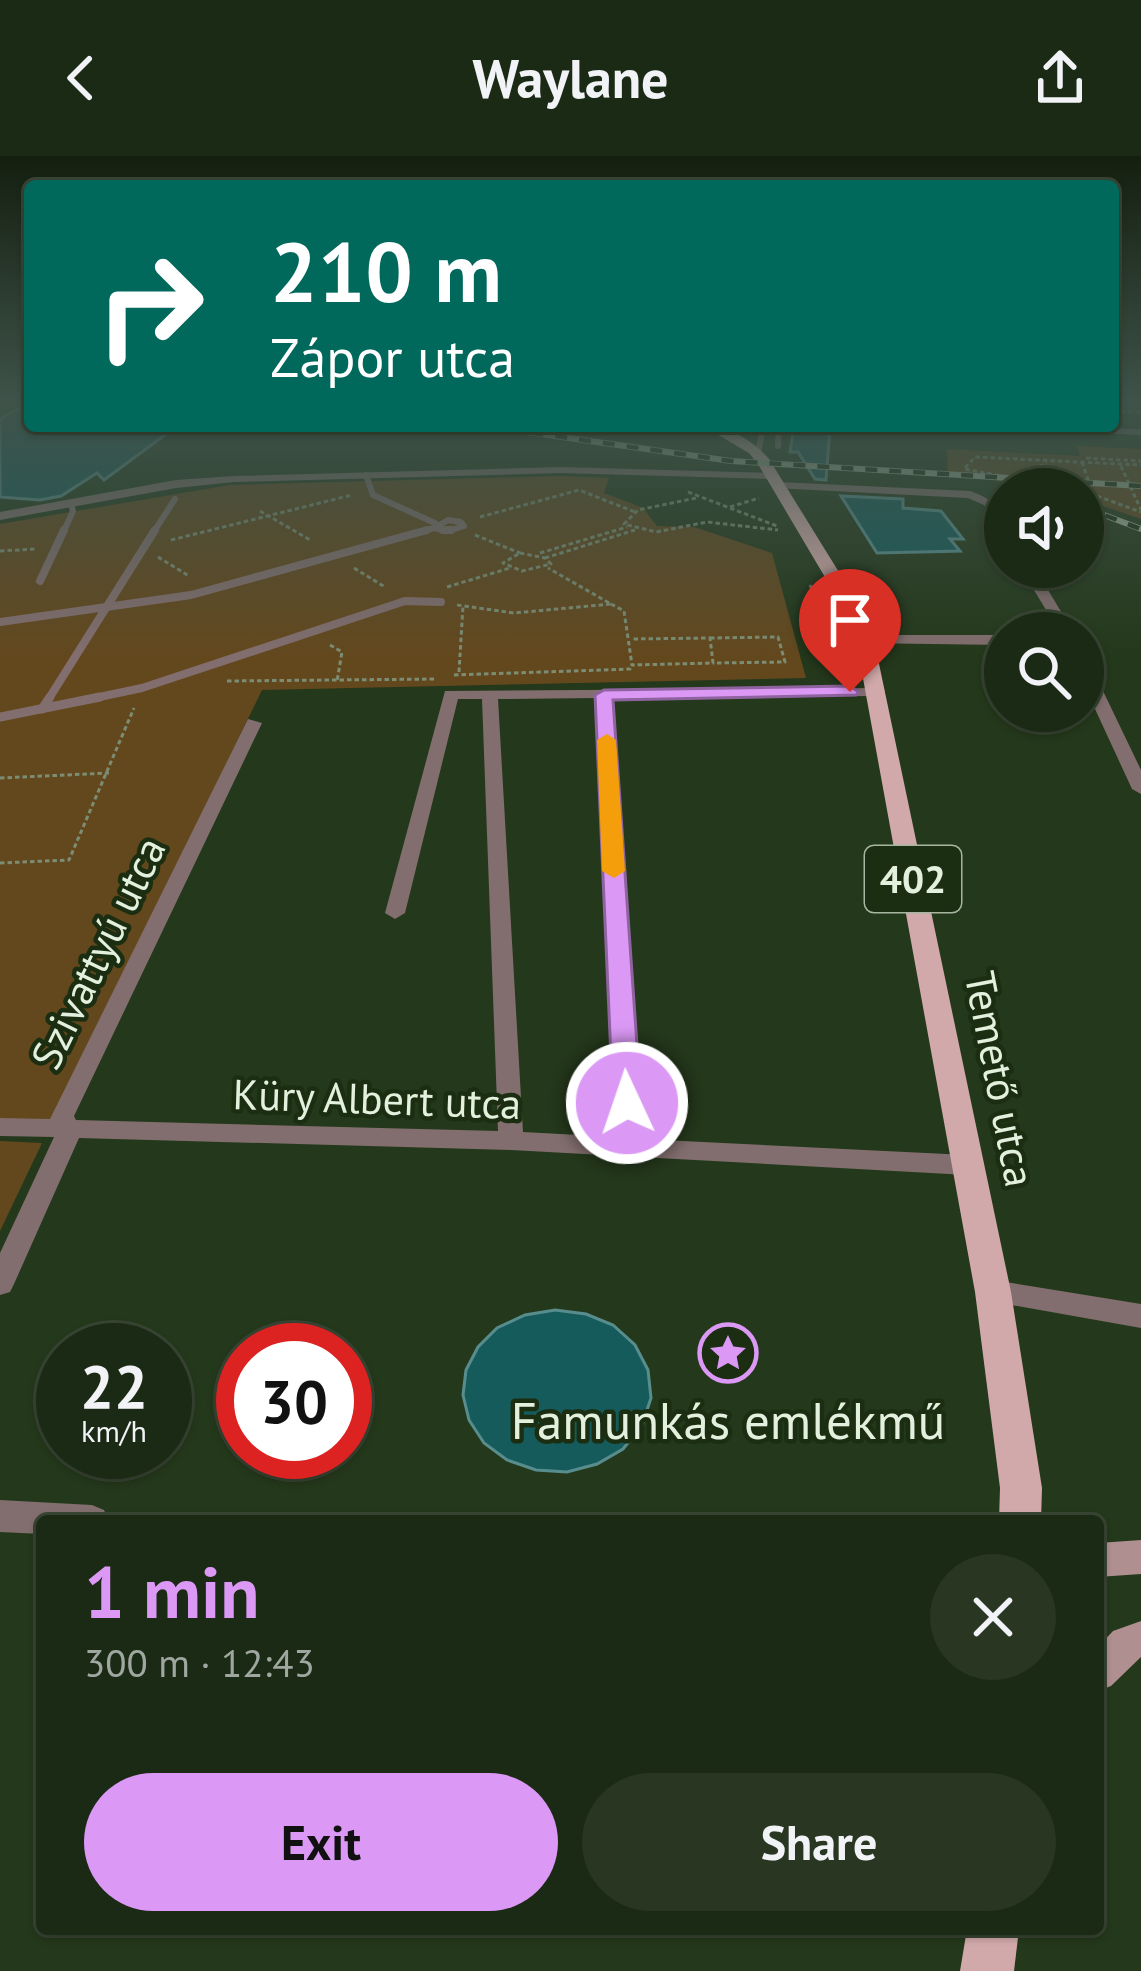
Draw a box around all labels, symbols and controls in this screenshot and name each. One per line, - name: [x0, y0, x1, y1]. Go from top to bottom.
- text: Waylane: [472, 43, 669, 113]
- icon: back: [48, 45, 114, 111]
- icon: share: [1027, 45, 1093, 111]
- text: 210 m: [270, 216, 502, 325]
- icon: right: [72, 228, 228, 384]
- text: Zápor utca: [270, 322, 515, 392]
- map controls: [984, 468, 1104, 732]
- button: sound: [984, 468, 1104, 588]
- pin: [799, 569, 901, 692]
- icon: arrive: [817, 587, 883, 653]
- button: search: [984, 612, 1104, 732]
- street label: Szivattyú utca: [18, 828, 177, 1078]
- road number: 402: [865, 846, 961, 912]
- street label: Temető utca: [953, 966, 1048, 1191]
- position arrow: [564, 1040, 690, 1166]
- street label: Küry Albert utca: [232, 1066, 522, 1131]
- place icon: Famunkás emlékmű: [697, 1322, 759, 1384]
- speed limit sign: 30: [216, 1323, 372, 1479]
- text: 22: [80, 1347, 148, 1425]
- place label: Famunkás emlékmű: [511, 1387, 945, 1453]
- text: km/h: [81, 1411, 147, 1450]
- text: 1 min: [84, 1545, 260, 1638]
- button: close: [930, 1554, 1056, 1680]
- text: 300 m · 12:43: [84, 1637, 315, 1688]
- button: Exit: [84, 1773, 558, 1911]
- button: Share: [582, 1773, 1056, 1911]

